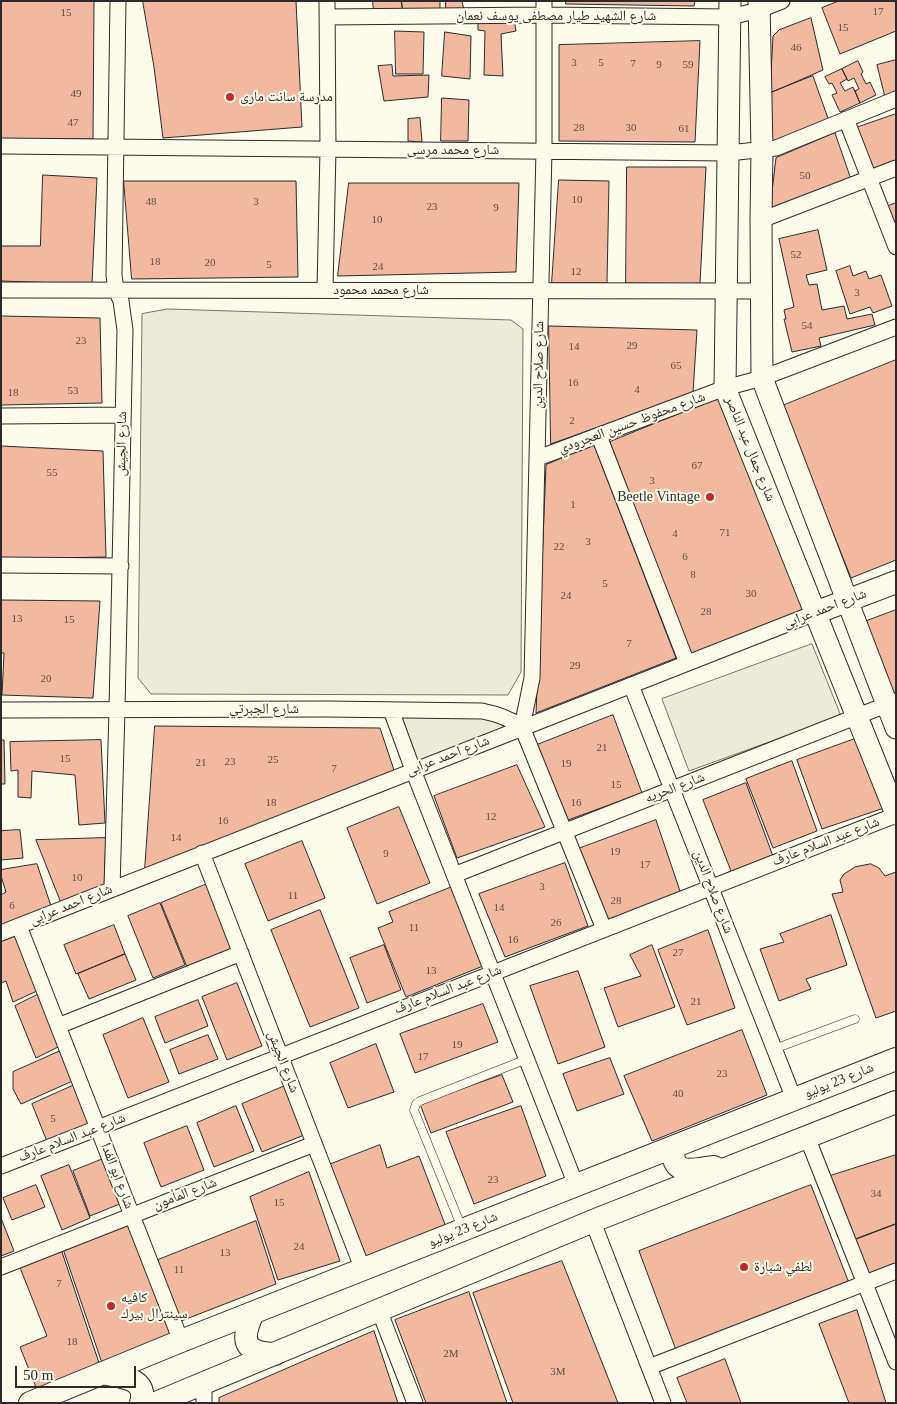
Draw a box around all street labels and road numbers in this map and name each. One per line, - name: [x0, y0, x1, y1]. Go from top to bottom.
- street label: شارع الشهيد طيار مصطفى يوسف نعمان: [456, 8, 656, 24]
- street label: شارع محمد مرسى: [407, 142, 499, 158]
- street label: شارع محمد محمود: [333, 282, 429, 298]
- street label: شارع صلاح الدين: [530, 321, 548, 409]
- street label: شارع محفوظ حسين العجرودي: [556, 389, 708, 457]
- street label: شارع جمال عبد الناصر: [721, 394, 779, 504]
- street label: شارع الجيش: [113, 411, 131, 477]
- street label: شارع احمد عرابى: [781, 585, 869, 633]
- street label: شارع الجبرتي: [229, 701, 299, 717]
- street label: شارع احمد عرابى: [404, 732, 492, 780]
- street label: شارع الحريه: [643, 769, 707, 807]
- street label: شارع عبد السلام عارف: [770, 814, 882, 870]
- street label: شارع صلاح الدين: [689, 848, 737, 936]
- street label: شارع احمد عرابى: [27, 881, 115, 929]
- street label: شارع عبد السلام عارف: [392, 962, 504, 1018]
- street label: شارع الجيش: [264, 1029, 302, 1095]
- street label: شارع 23 يوليو: [802, 1059, 876, 1103]
- street label: شارع عبد السلام عارف: [16, 1110, 128, 1166]
- street label: شارع ابو الفدا: [97, 1141, 137, 1211]
- street label: شارع المأمون: [151, 1174, 219, 1214]
- street label: شارع 23 يوليو: [426, 1208, 500, 1252]

